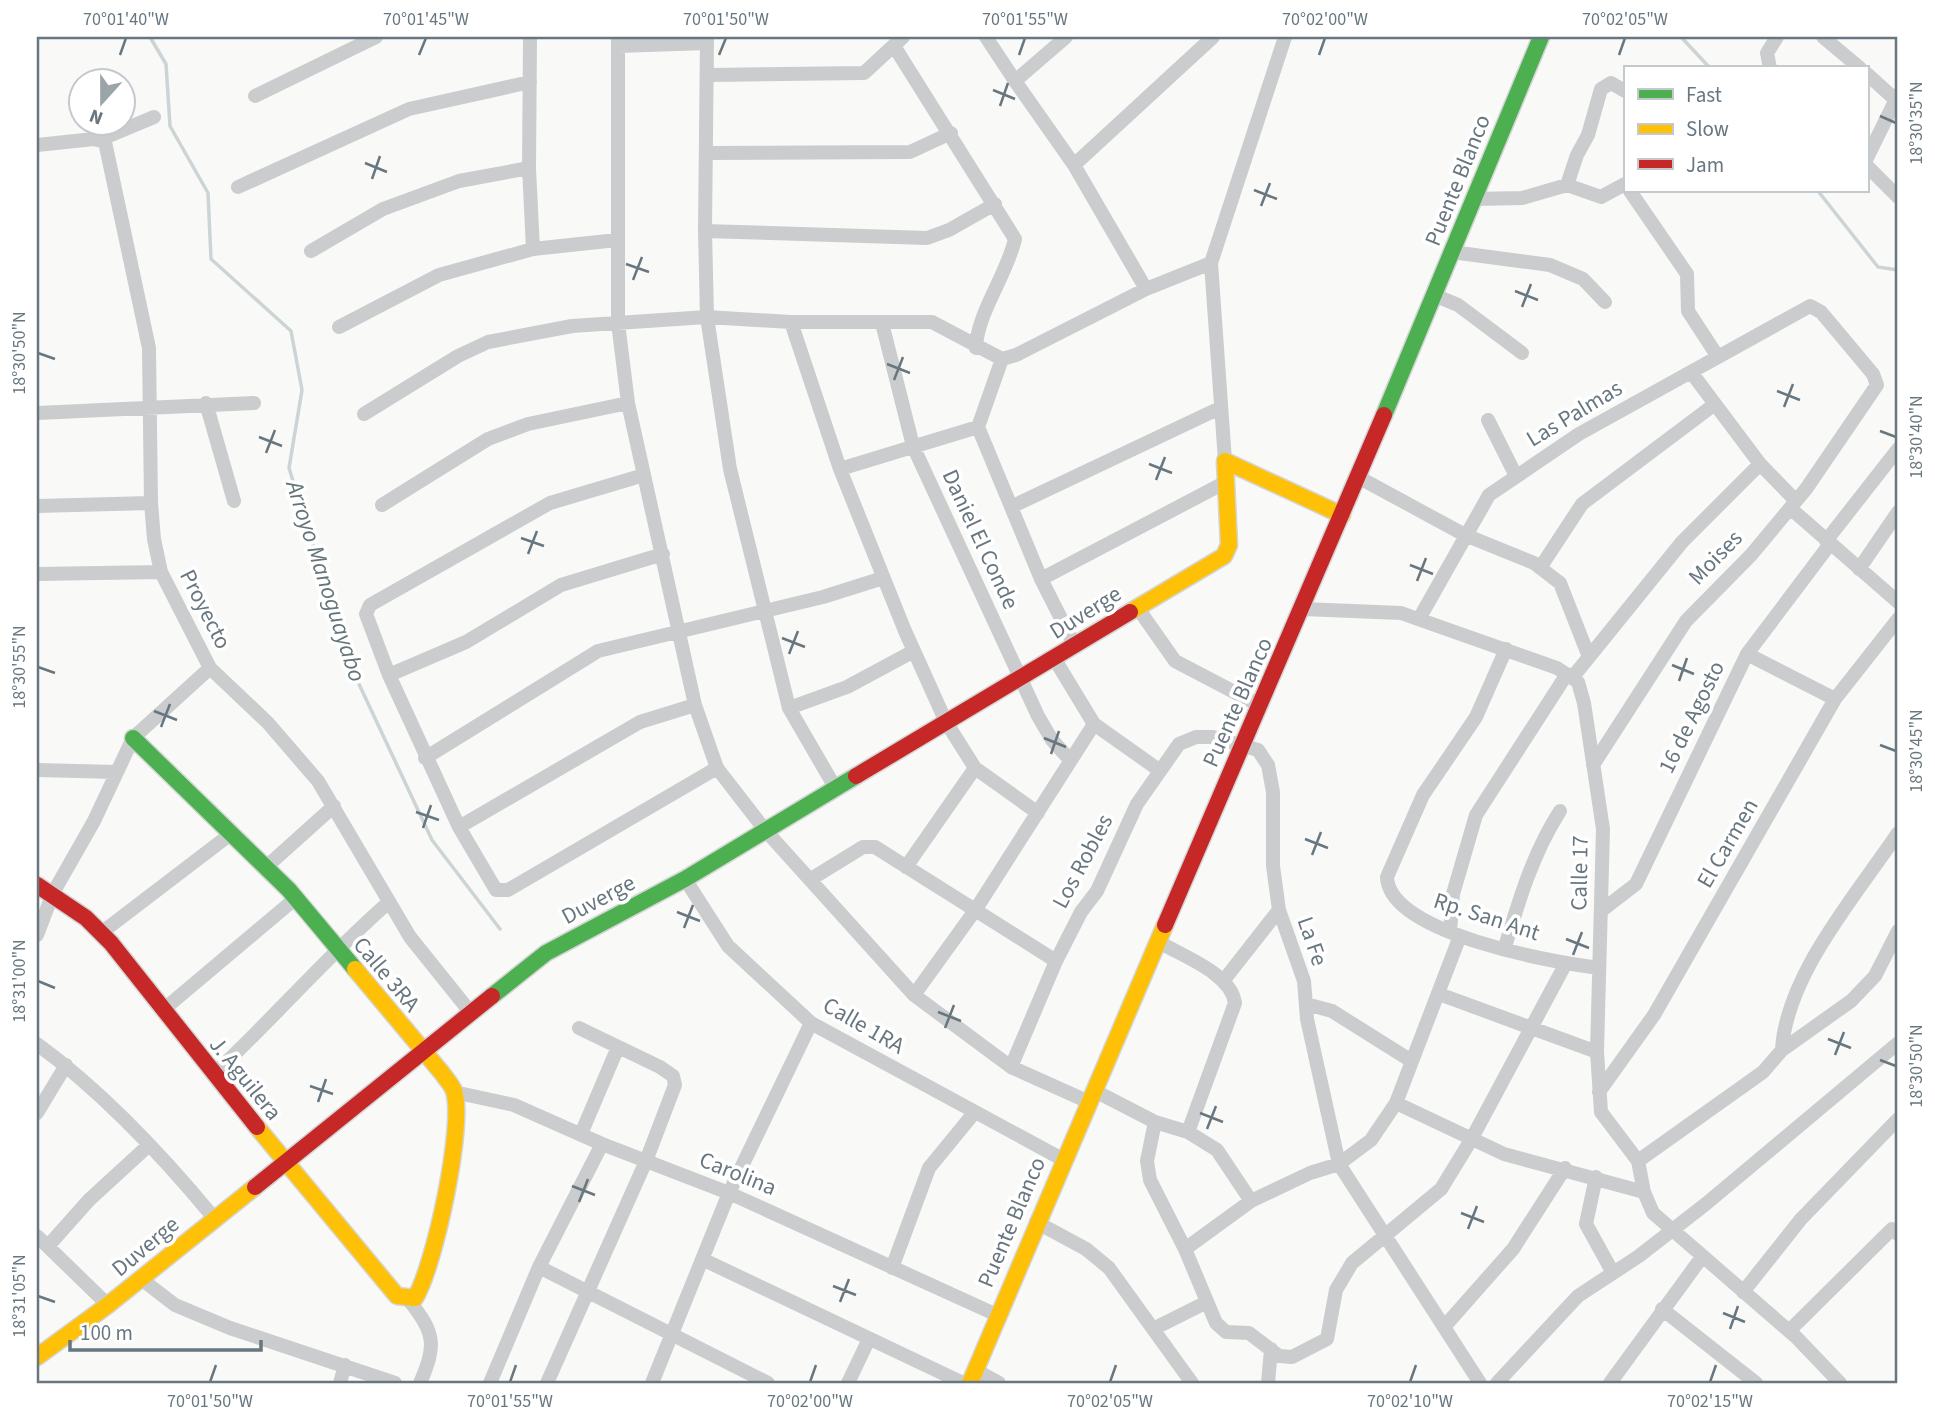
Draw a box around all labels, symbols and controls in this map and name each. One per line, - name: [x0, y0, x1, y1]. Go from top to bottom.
- text: 70°01'40"W: [83, 7, 169, 32]
- text: 70°01'45"W: [383, 7, 469, 32]
- text: 70°01'50"W: [683, 7, 769, 32]
- text: 70°01'55"W: [982, 7, 1068, 32]
- text: 70°02'00"W: [1282, 7, 1368, 32]
- text: 70°02'05"W: [1582, 7, 1668, 32]
- north arrow: [66, 66, 136, 136]
- legend: [1624, 66, 1868, 192]
- text: Fast: [1686, 80, 1722, 110]
- text: 18°30'35"N: [1904, 81, 1929, 165]
- text: N: [86, 102, 107, 131]
- street label: Puente Blanco: [1416, 110, 1499, 251]
- text: Slow: [1686, 114, 1729, 144]
- text: Jam: [1686, 150, 1724, 180]
- text: 18°30'50"N: [7, 311, 32, 395]
- street label: Las Palmas: [1520, 372, 1629, 455]
- text: 18°30'40"N: [1904, 395, 1929, 479]
- street label: Daniel El Conde: [934, 464, 1027, 615]
- water label: Arroyo Manoguayabo: [276, 474, 375, 686]
- street label: Moises: [1681, 522, 1750, 592]
- street label: Proyecto: [171, 564, 240, 655]
- street label: Duverge: [1043, 577, 1128, 647]
- text: 18°30'55"N: [7, 625, 32, 709]
- street label: Puente Blanco: [1194, 632, 1281, 772]
- street label: 16 de Agosto: [1650, 655, 1733, 779]
- text: 18°30'45"N: [1904, 709, 1929, 793]
- street label: El Carmen: [1689, 792, 1766, 894]
- street label: Los Robles: [1044, 808, 1121, 914]
- street label: Calle 17: [1562, 835, 1597, 911]
- street label: Duverge: [556, 866, 641, 933]
- street label: Rp. San Ant: [1430, 884, 1544, 949]
- street label: La Fe: [1289, 912, 1336, 970]
- street label: Calle 3RA: [345, 929, 428, 1020]
- text: 18°31'00"N: [7, 939, 32, 1023]
- street label: Calle 1RA: [817, 989, 911, 1062]
- text: 18°30'50"N: [1904, 1024, 1929, 1108]
- street label: J. Aguilera: [202, 1029, 290, 1127]
- street label: Carolina: [694, 1143, 781, 1204]
- street label: Puente Blanco: [969, 1152, 1054, 1293]
- street label: Duverge: [104, 1208, 186, 1284]
- text: 18°31'05"N: [7, 1254, 32, 1338]
- scale bar: [70, 1308, 261, 1352]
- text: 100 m: [80, 1318, 133, 1348]
- text: 70°01'50"W: [167, 1389, 253, 1414]
- text: 70°01'55"W: [467, 1389, 553, 1414]
- text: 70°02'00"W: [767, 1389, 853, 1414]
- text: 70°02'05"W: [1067, 1389, 1153, 1414]
- text: 70°02'10"W: [1367, 1389, 1453, 1414]
- text: 70°02'15"W: [1667, 1389, 1753, 1414]

